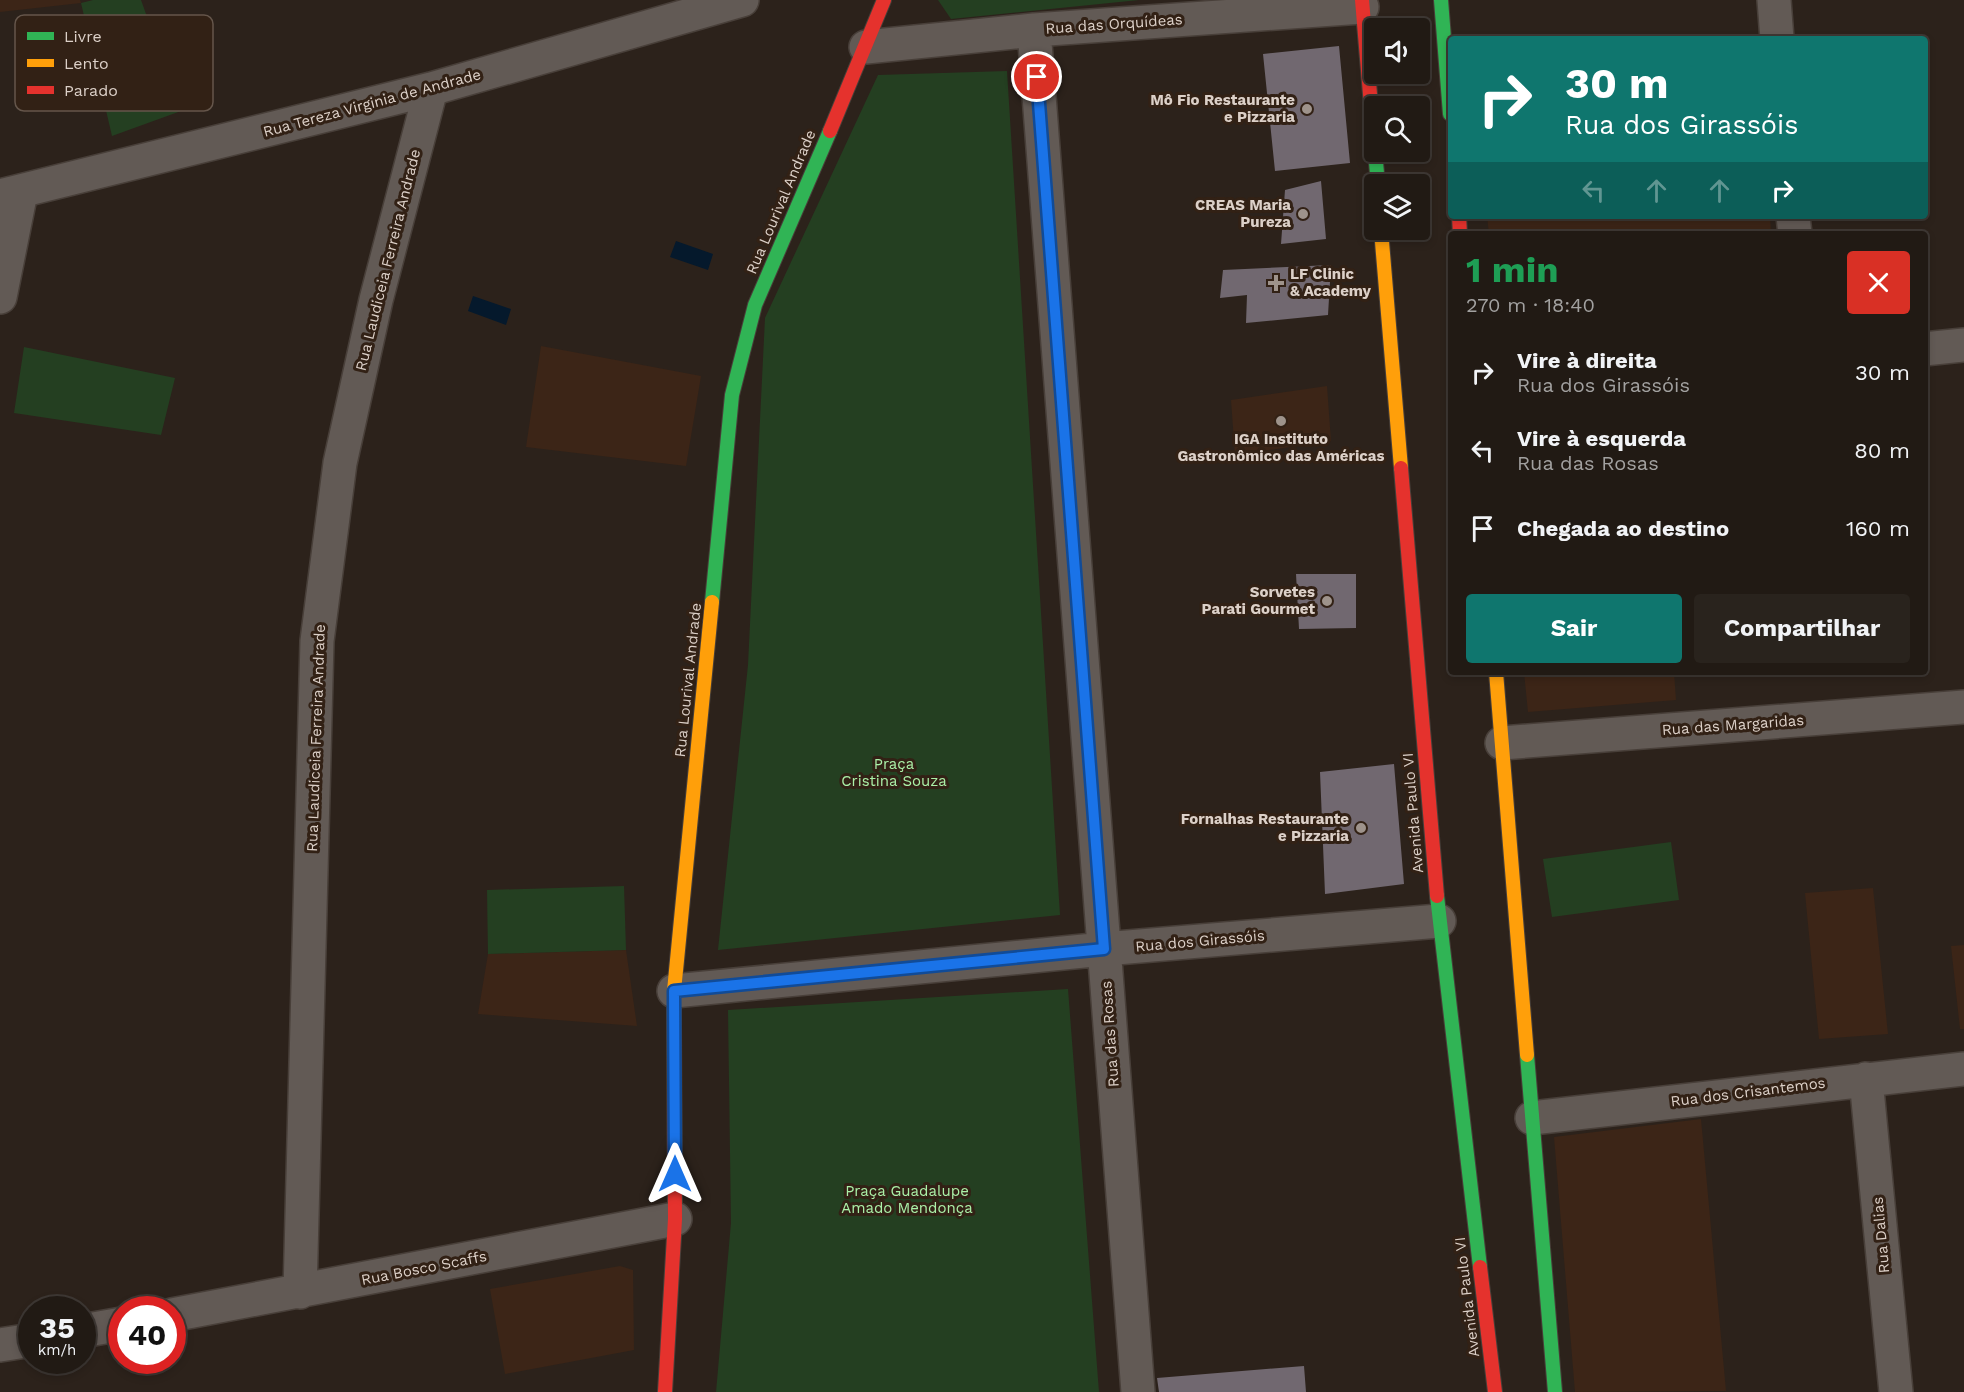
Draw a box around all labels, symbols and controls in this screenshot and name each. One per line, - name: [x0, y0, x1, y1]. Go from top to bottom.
- street label: Rua das Orquídeas: [1045, 10, 1183, 38]
- legend: [15, 15, 213, 111]
- map controls: [1364, 18, 1430, 240]
- button: sound: [1364, 18, 1430, 84]
- text: Livre: [64, 27, 102, 46]
- pin: [1011, 51, 1062, 102]
- text: Lento: [64, 54, 109, 73]
- text: 30 m: [1565, 59, 1669, 108]
- icon: arrive: [1020, 60, 1053, 93]
- icon: right: [1466, 60, 1544, 138]
- street label: Rua Tereza Virginia de Andrade: [261, 65, 483, 141]
- text: Parado: [64, 81, 118, 100]
- place label: Mô Fio Restaurante e Pizzaria: [1150, 91, 1295, 126]
- button: search: [1364, 96, 1430, 162]
- marker: Mô Fio Restaurante e Pizzaria: [1300, 102, 1314, 116]
- text: Rua dos Girassóis: [1565, 109, 1798, 141]
- street label: Rua Lourival Andrade: [742, 127, 820, 277]
- street label: Rua Laudiceia Ferreira Andrade: [352, 147, 424, 373]
- button: layers: [1364, 174, 1430, 240]
- icon: left: [1577, 174, 1610, 207]
- icon: ahead: [1640, 174, 1673, 207]
- icon: ahead: [1703, 174, 1736, 207]
- icon: right: [1766, 174, 1799, 207]
- place label: CREAS Maria Pureza: [1195, 196, 1291, 231]
- marker: CREAS Maria Pureza: [1296, 207, 1310, 221]
- text: 1 min: [1466, 249, 1558, 291]
- button: close: [1847, 251, 1910, 314]
- place label: LF Clinic & Academy: [1290, 265, 1372, 300]
- marker: LF Clinic & Academy: [1267, 274, 1285, 292]
- text: 270 m · 18:40: [1466, 293, 1595, 317]
- text: Vire à direita: [1517, 348, 1657, 373]
- icon: right: [1466, 356, 1499, 389]
- text: 30 m: [1855, 360, 1910, 385]
- text: Rua dos Girassóis: [1517, 373, 1690, 397]
- marker: IGA Instituto Gastronômico das Américas: [1274, 414, 1288, 428]
- text: Vire à esquerda: [1517, 426, 1686, 451]
- place label: IGA Instituto Gastronômico das Américas: [1178, 430, 1384, 465]
- icon: left: [1466, 434, 1499, 467]
- text: 80 m: [1854, 438, 1910, 463]
- text: Rua das Rosas: [1517, 451, 1659, 475]
- icon: arrive: [1466, 512, 1499, 545]
- text: Chegada ao destino: [1517, 516, 1729, 541]
- text: 160 m: [1846, 516, 1910, 541]
- place label: Sorvetes Parati Gourmet: [1202, 583, 1315, 618]
- marker: Sorvetes Parati Gourmet: [1320, 594, 1334, 608]
- button: Sair: [1466, 594, 1682, 663]
- button: Compartilhar: [1694, 594, 1910, 663]
- street label: Rua Lourival Andrade: [671, 602, 705, 758]
- street label: Rua Laudiceia Ferreira Andrade: [303, 624, 329, 852]
- street label: Rua das Margaridas: [1661, 711, 1805, 739]
- street label: Avenida Paulo VI: [1399, 752, 1427, 874]
- park label: Praça Cristina Souza: [841, 755, 947, 790]
- place label: Fornalhas Restaurante e Pizzaria: [1181, 810, 1349, 845]
- marker: Fornalhas Restaurante e Pizzaria: [1354, 821, 1368, 835]
- street label: Rua dos Girassóis: [1135, 926, 1265, 956]
- street label: Rua das Rosas: [1097, 980, 1123, 1088]
- street label: Rua dos Crisantemos: [1670, 1074, 1827, 1110]
- position arrow: [643, 1142, 707, 1206]
- park label: Praça Guadalupe Amado Mendonça: [841, 1182, 973, 1217]
- street label: Rua Dalias: [1869, 1196, 1893, 1274]
- street label: Avenida Paulo VI: [1451, 1236, 1483, 1358]
- street label: Rua Bosco Scaffs: [360, 1247, 488, 1289]
- speed limit sign: 40: [108, 1296, 186, 1374]
- text: 35: [39, 1310, 75, 1345]
- text: km/h: [38, 1341, 76, 1359]

